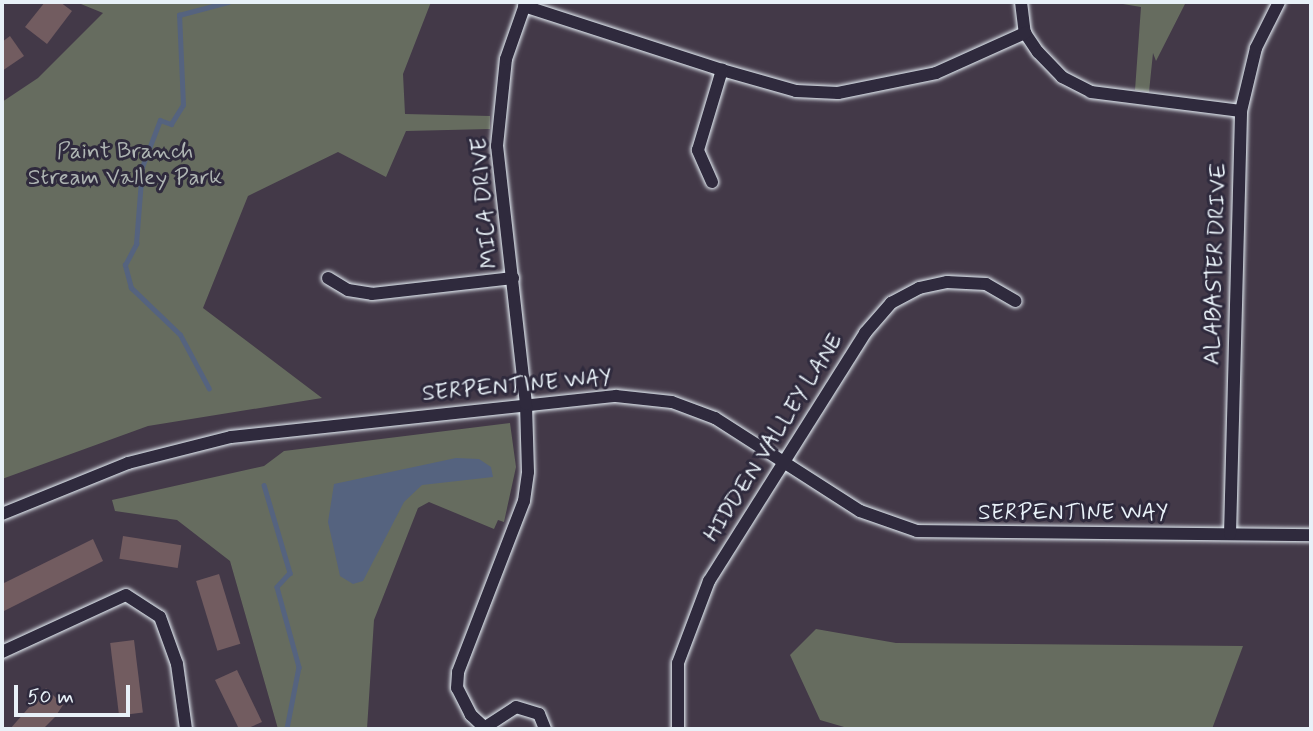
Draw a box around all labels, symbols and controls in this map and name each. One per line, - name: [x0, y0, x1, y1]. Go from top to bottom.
- street label: MICA DRIVE: [465, 131, 505, 275]
- park label: Paint Branch Stream Valley Park: [31, 138, 219, 192]
- street label: ALABASTER DRIVE: [1199, 162, 1233, 366]
- street label: HIDDEN VALLEY LANE: [697, 326, 851, 550]
- street label: SERPENTINE WAY: [421, 364, 613, 408]
- street label: SERPENTINE WAY: [978, 499, 1168, 527]
- scale bar: [18, 672, 133, 716]
- text: 50 m: [27, 683, 74, 711]

